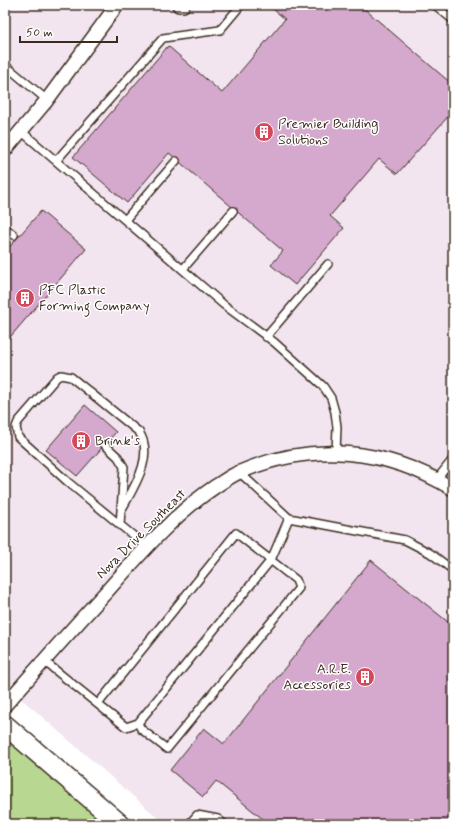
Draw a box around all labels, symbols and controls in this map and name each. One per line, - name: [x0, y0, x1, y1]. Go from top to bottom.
- scale bar: [20, 18, 117, 44]
- text: 50 m: [26, 25, 53, 41]
- place label: Premier Building Solutions: [278, 115, 379, 149]
- building icon: Premier Building Solutions: [253, 121, 275, 143]
- place label: PFC Plastic Forming Company: [39, 281, 150, 317]
- building icon: PFC Plastic Forming Company: [14, 287, 36, 309]
- building icon: Brink's: [70, 430, 92, 452]
- place label: Brink's: [95, 432, 140, 450]
- street label: Nova Drive Southeast: [92, 485, 190, 583]
- place label: A.R.E. Accessories: [283, 660, 351, 694]
- building icon: A.R.E. Accessories: [354, 666, 376, 688]

